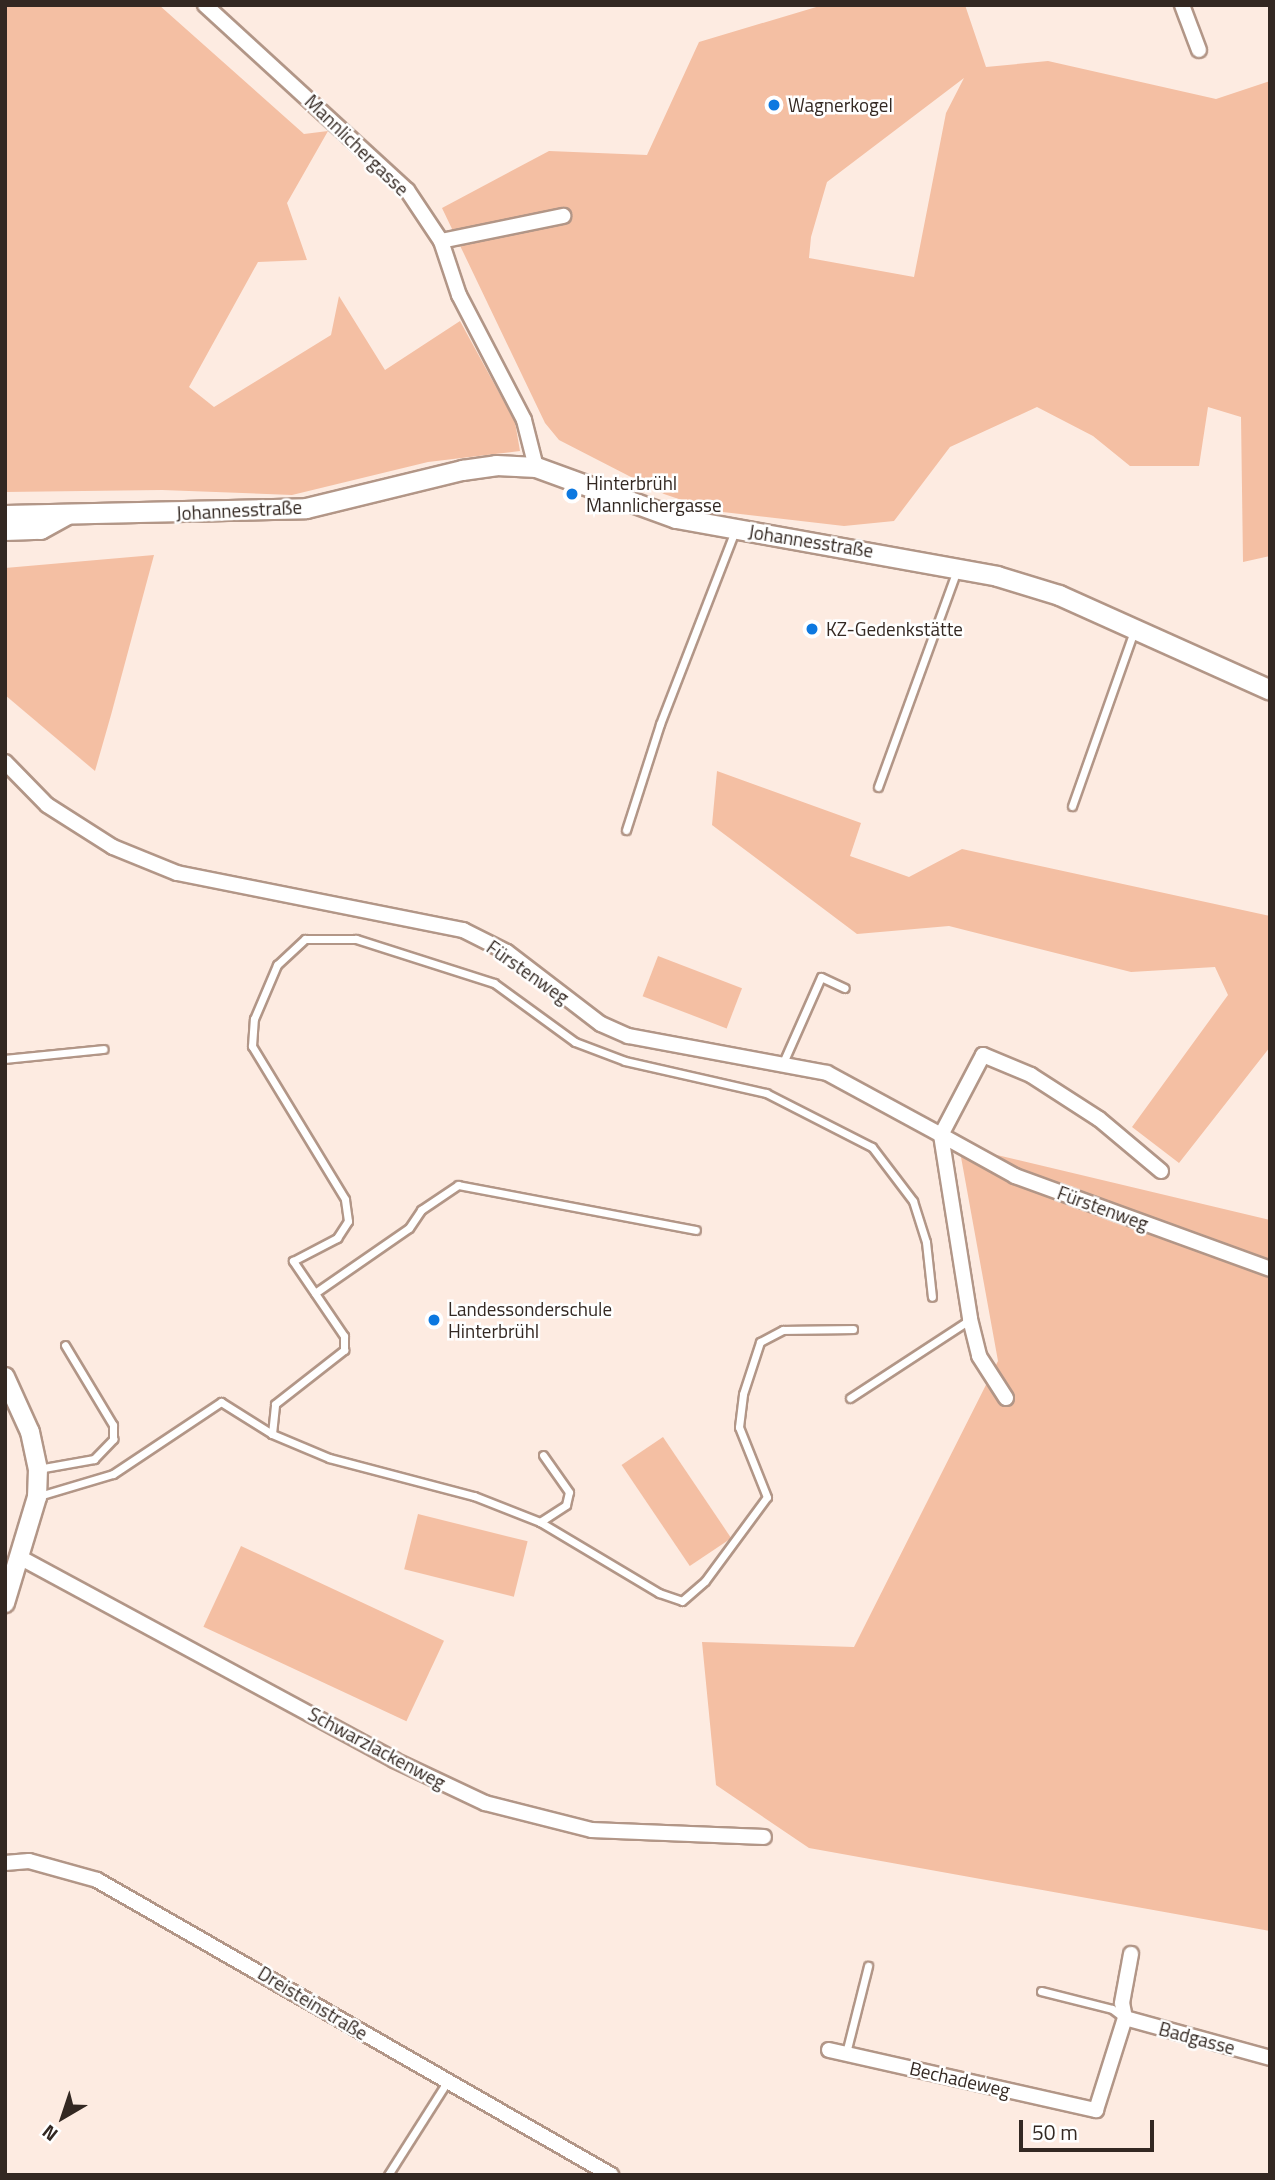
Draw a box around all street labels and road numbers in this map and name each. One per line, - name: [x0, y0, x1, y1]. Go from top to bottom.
- street label: Mannlichergasse: [300, 90, 414, 200]
- street label: Johannesstraße: [175, 495, 303, 525]
- street label: Johannesstraße: [747, 520, 875, 562]
- street label: Fürstenweg: [482, 935, 574, 1009]
- street label: Fürstenweg: [1054, 1181, 1152, 1235]
- street label: Schwarzlackenweg: [304, 1702, 450, 1794]
- street label: Dreisteinstraße: [254, 1961, 372, 2045]
- street label: Badgasse: [1156, 2017, 1238, 2059]
- street label: Bechadeweg: [907, 2056, 1013, 2102]

